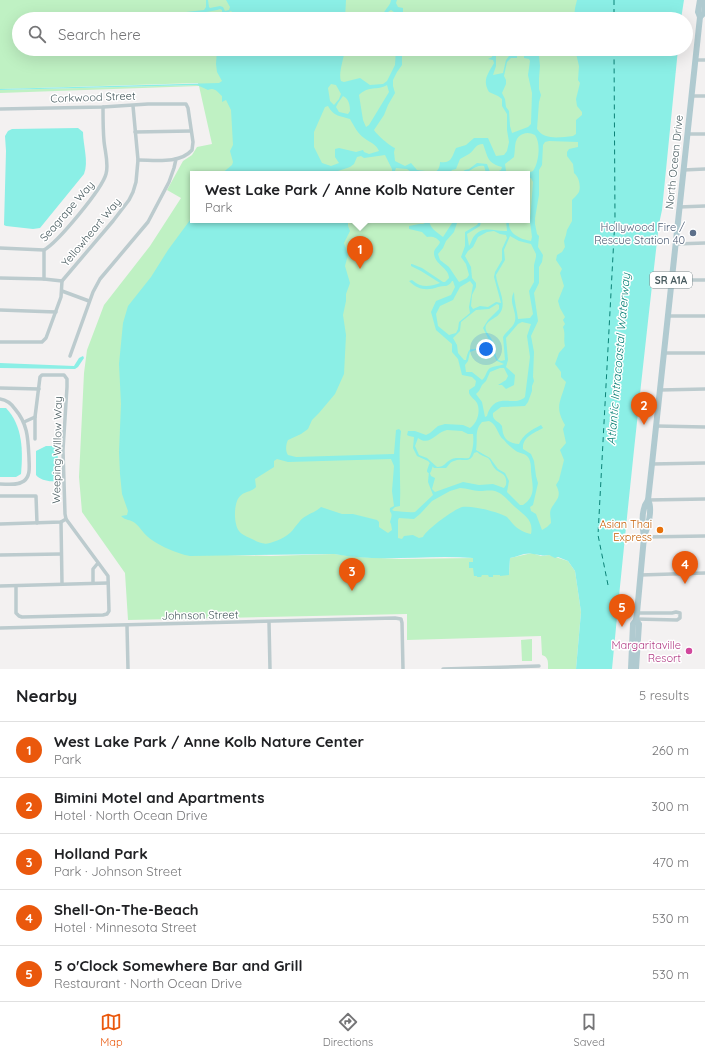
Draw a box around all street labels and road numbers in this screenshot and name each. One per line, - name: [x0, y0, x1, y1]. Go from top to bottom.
- street label: Corkwood Street: [50, 89, 136, 105]
- street label: North Ocean Drive: [662, 114, 686, 210]
- street label: Seagrape Way: [37, 178, 97, 244]
- street label: Yellowheart Way: [58, 195, 124, 269]
- road number: SR A1A: [650, 272, 692, 288]
- street label: Weeping Willow Way: [49, 396, 65, 504]
- street label: Johnson Street: [161, 607, 239, 623]

